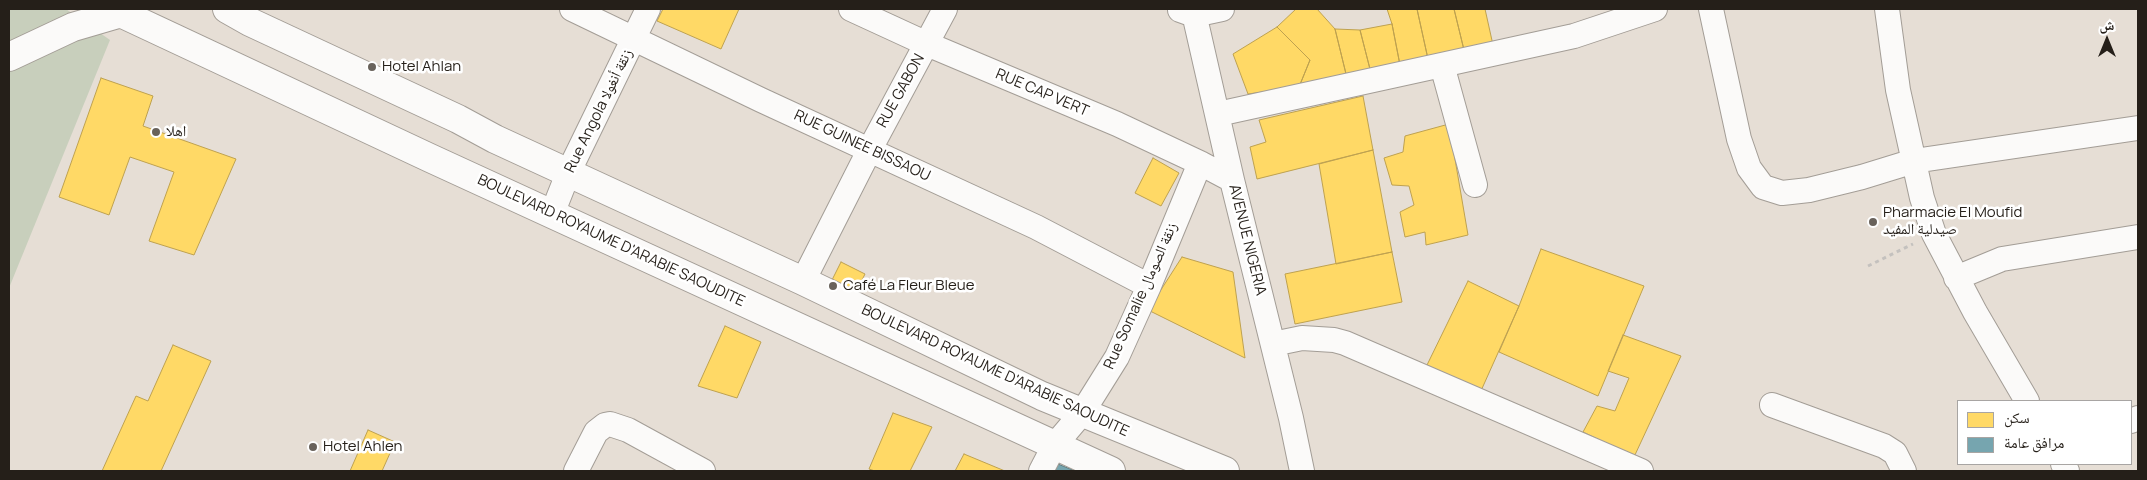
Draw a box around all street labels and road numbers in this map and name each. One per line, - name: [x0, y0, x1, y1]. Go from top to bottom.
- street label: Rue Angola زنقة أنغولا: [561, 46, 637, 176]
- street label: RUE GABON: [873, 51, 929, 131]
- street label: RUE CAP VERT: [993, 65, 1091, 121]
- street label: RUE GUINEE BISSAOU: [791, 106, 933, 186]
- street label: BOULEVARD ROYAUME D'ARABIE SAOUDITE: [474, 171, 748, 311]
- street label: AVENUE NIGERIA: [1225, 183, 1269, 297]
- street label: Rue Somalie زنقة الصومال: [1101, 220, 1181, 372]
- street label: BOULEVARD ROYAUME D'ARABIE SAOUDITE: [858, 301, 1132, 441]

